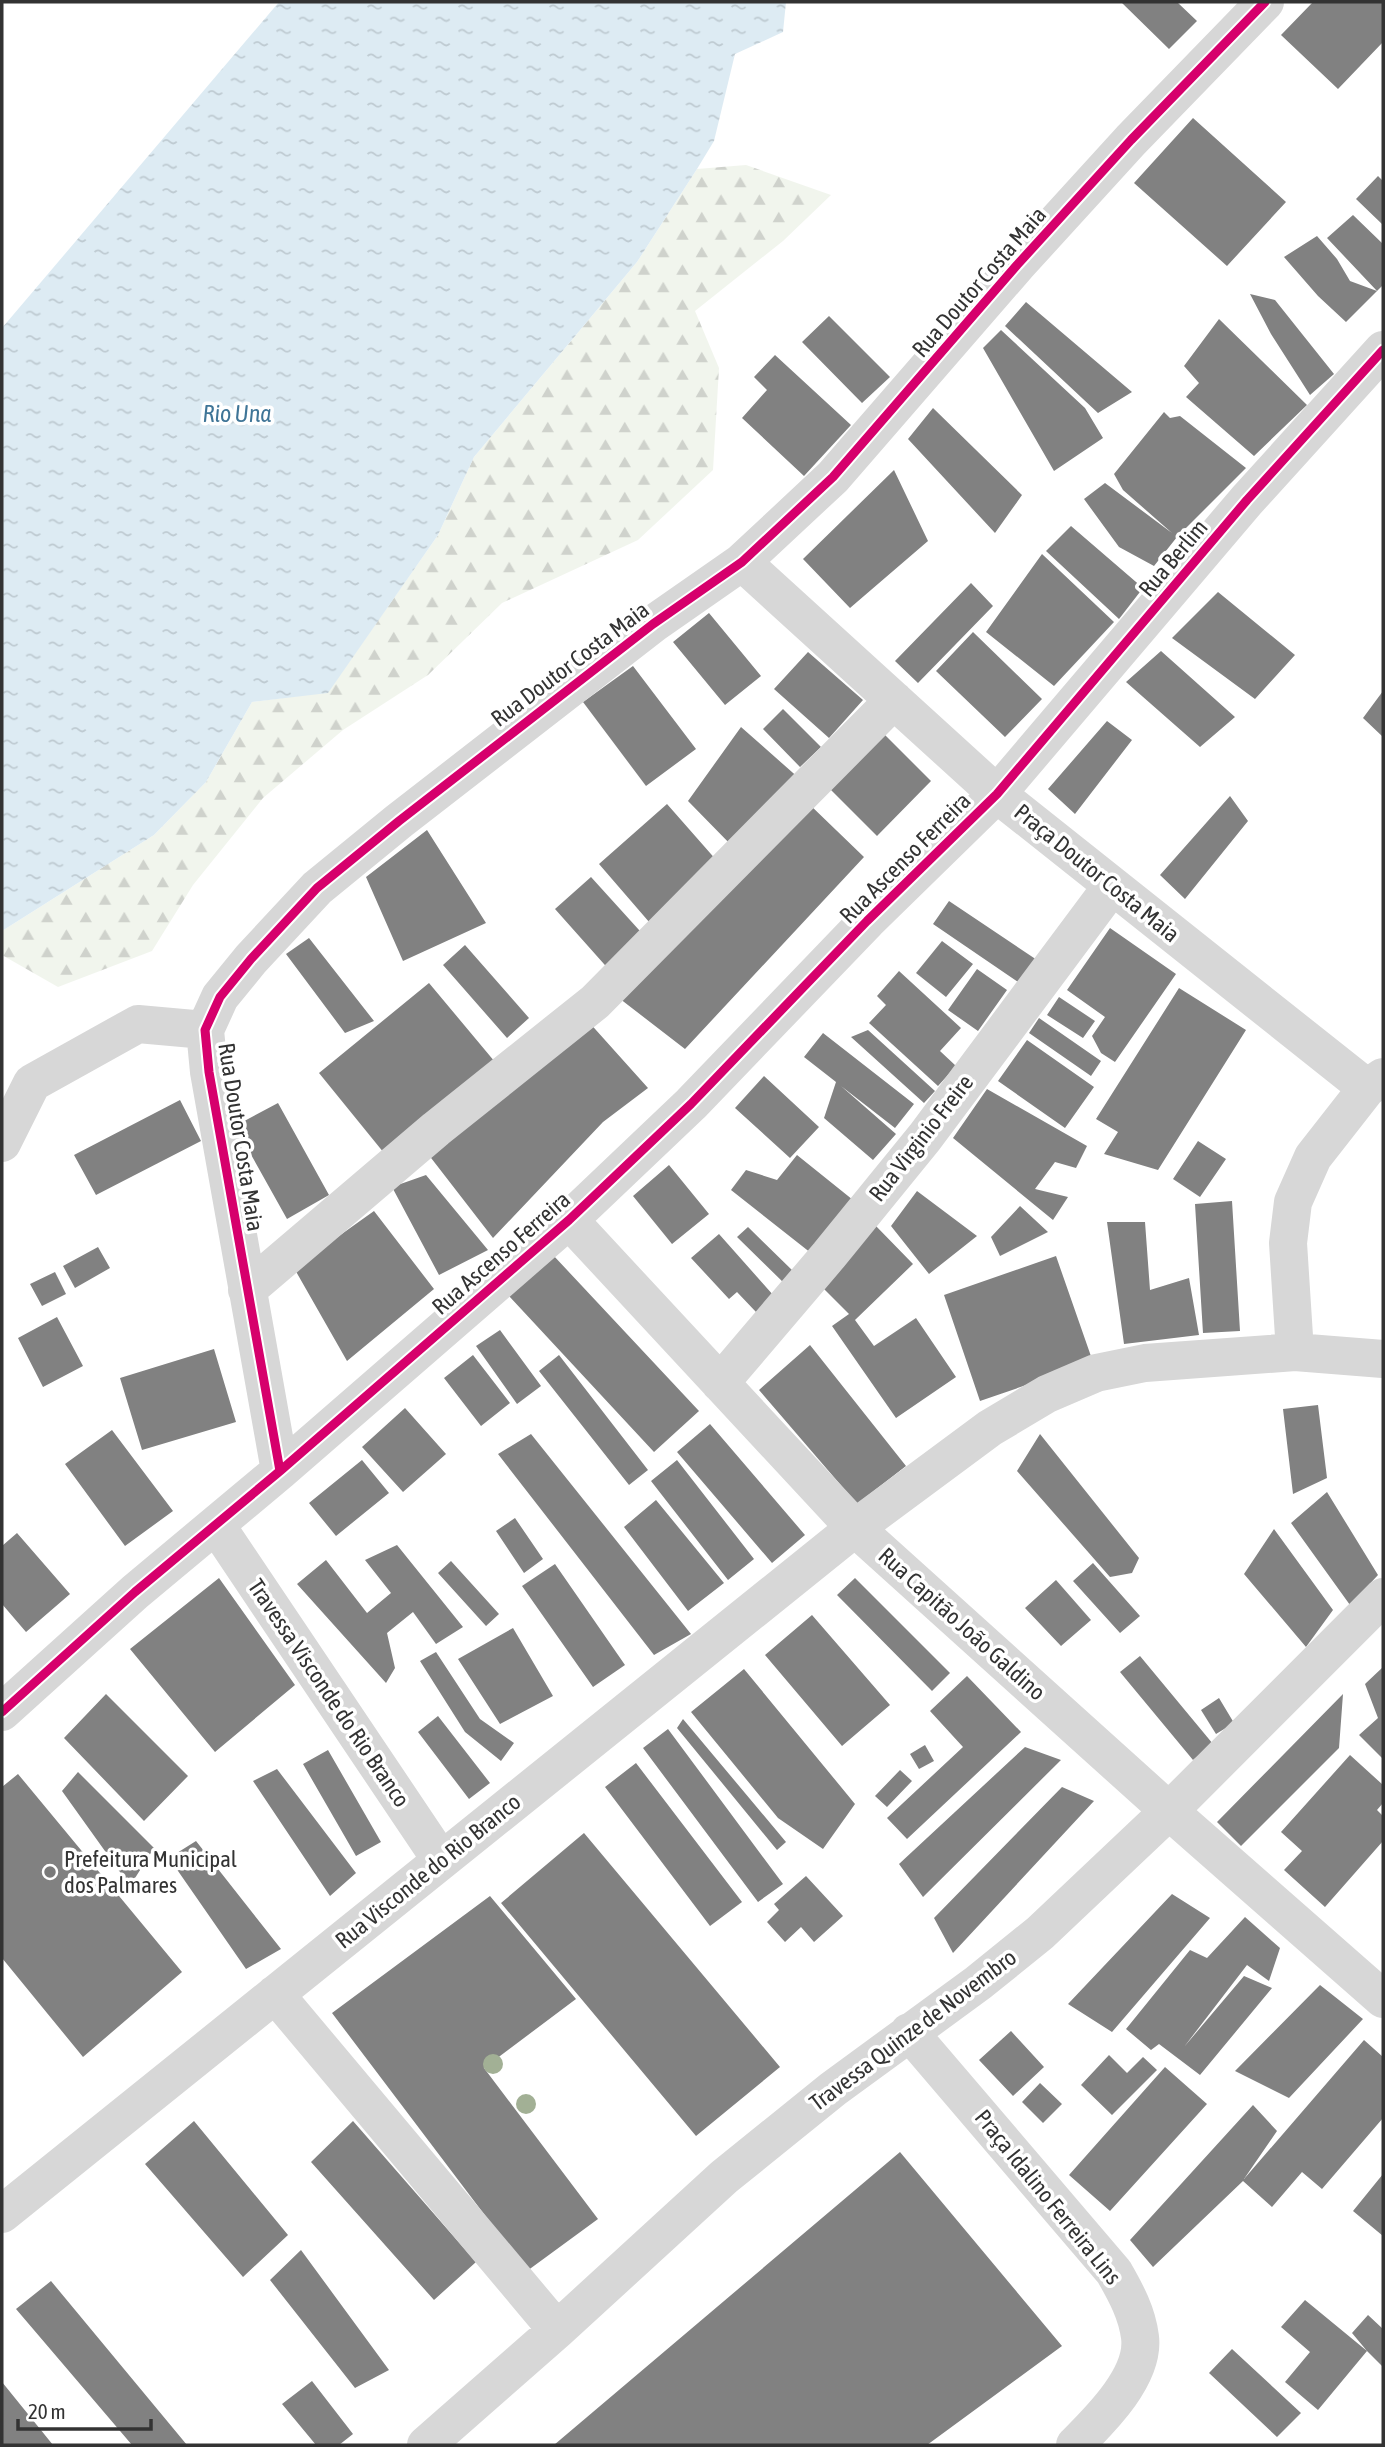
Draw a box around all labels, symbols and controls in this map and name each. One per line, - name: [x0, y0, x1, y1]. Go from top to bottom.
- street label: Rua Doutor Costa Maia: [907, 202, 1051, 362]
- water label: Rio Una: [202, 400, 272, 427]
- street label: Rua Berlim: [1133, 514, 1213, 602]
- street label: Rua Doutor Costa Maia: [486, 596, 654, 732]
- street label: Rua Ascenso Ferreira: [834, 787, 976, 929]
- street label: Praça Doutor Costa Maia: [1009, 799, 1185, 947]
- street label: Rua Doutor Costa Maia: [213, 1041, 269, 1233]
- street label: Rua Virginio Freire: [864, 1070, 978, 1206]
- street label: Rua Ascenso Ferreira: [427, 1186, 575, 1320]
- street label: Rua Capitão João Galdino: [874, 1543, 1050, 1705]
- street label: Travessa Visconde do Rio Branco: [243, 1574, 415, 1812]
- street label: Rua Visconde do Rio Branco: [330, 1788, 526, 1954]
- place label: Prefeitura Municipal dos Palmares: [64, 1846, 237, 1898]
- marker: Prefeitura Municipal dos Palmares: [42, 1864, 58, 1880]
- street label: Travessa Quinze de Novembro: [805, 1944, 1021, 2116]
- street label: Praça Idalino Ferreira Lins: [970, 2105, 1126, 2289]
- scale bar: [18, 2388, 150, 2432]
- text: 20 m: [28, 2399, 66, 2423]

